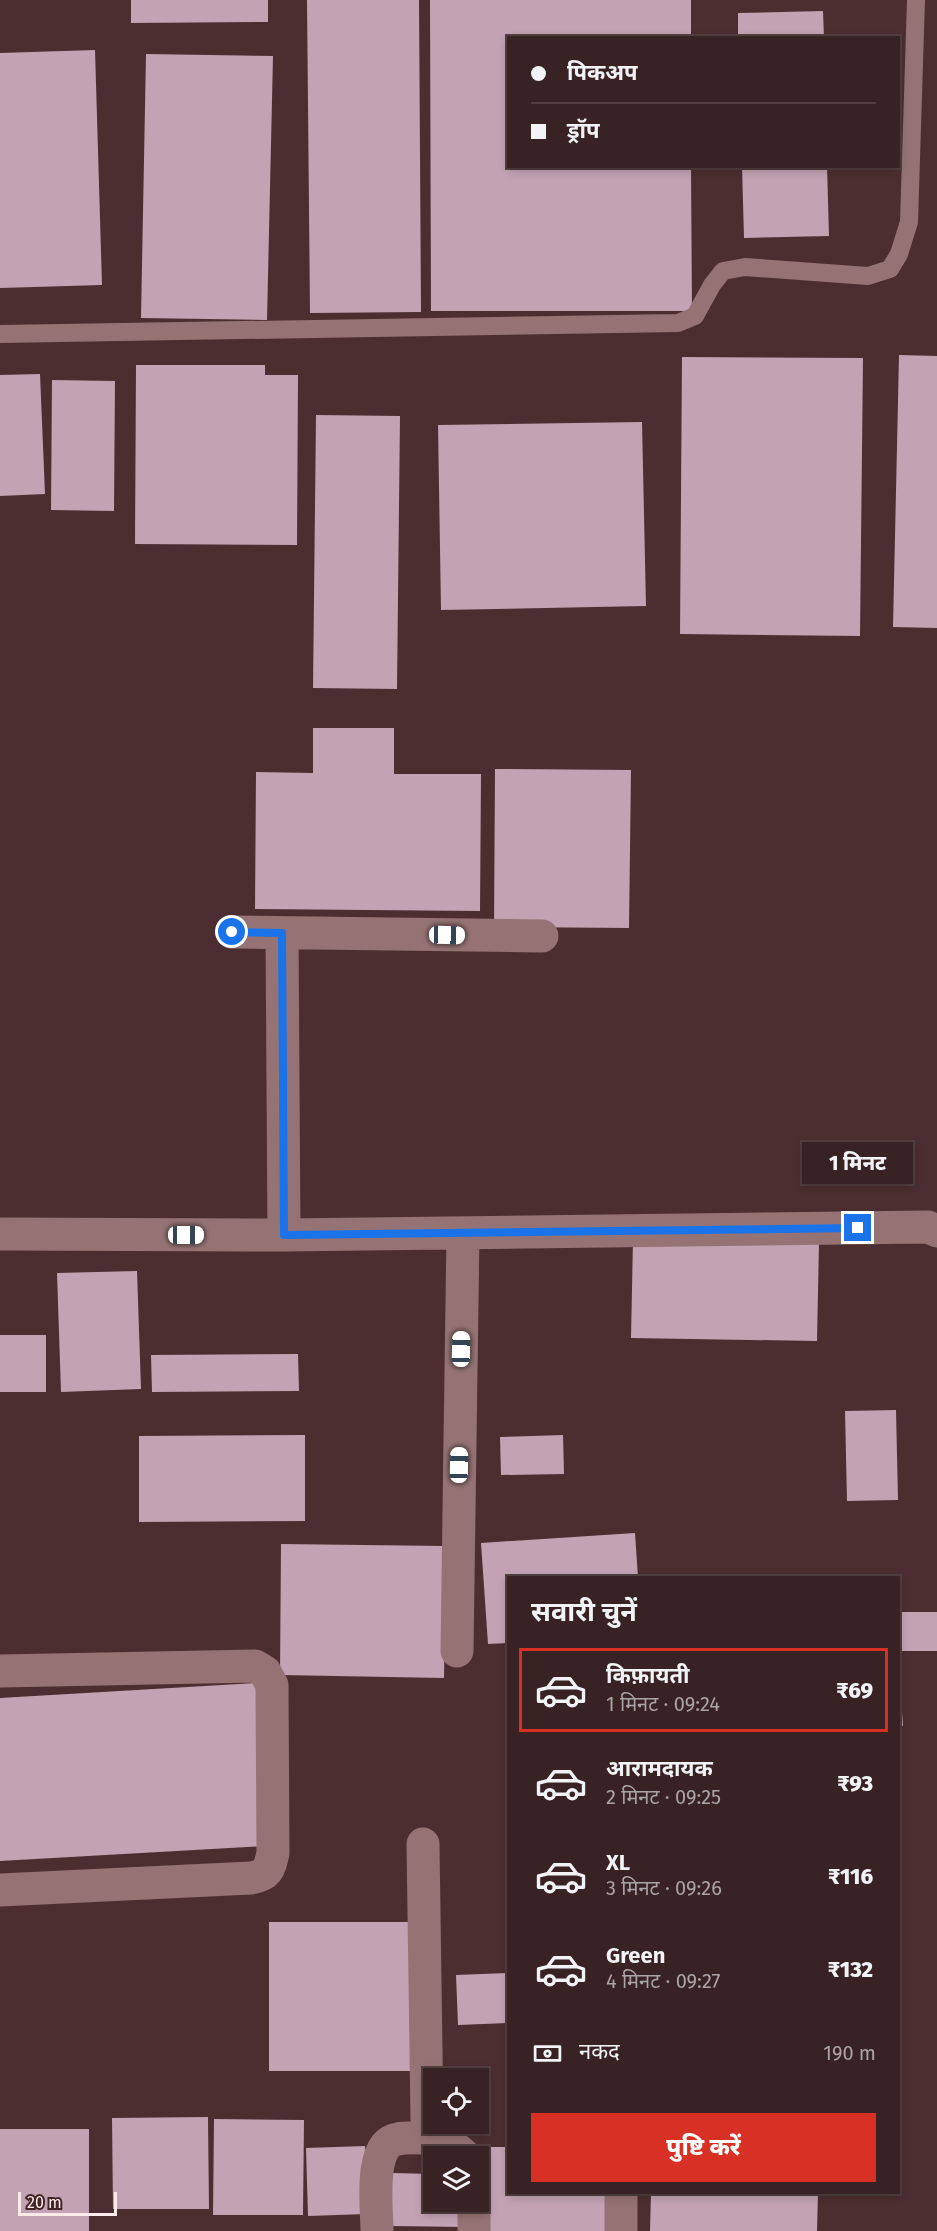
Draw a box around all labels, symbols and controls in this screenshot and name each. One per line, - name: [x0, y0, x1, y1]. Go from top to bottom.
- text: पिकअप: [567, 59, 638, 86]
- text: ड्रॉप: [567, 117, 600, 144]
- route start: [218, 918, 245, 945]
- car: [429, 926, 465, 944]
- callout: 1 मिनट: [802, 1141, 914, 1183]
- text: 1 मिनट: [829, 1151, 886, 1175]
- route end: [844, 1214, 871, 1241]
- car: [168, 1226, 204, 1244]
- car: [452, 1331, 470, 1367]
- car: [450, 1447, 468, 1483]
- text: सवारी चुनें: [531, 1596, 637, 1628]
- text: किफ़ायती: [606, 1662, 690, 1689]
- icon: car: [534, 1663, 588, 1717]
- text: ₹69: [836, 1677, 873, 1704]
- text: 1 मिनट · 09:24: [606, 1692, 720, 1716]
- text: आरामदायक: [606, 1755, 713, 1782]
- icon: car: [534, 1756, 588, 1810]
- text: ₹93: [837, 1770, 873, 1797]
- text: 2 मिनट · 09:25: [606, 1785, 721, 1809]
- icon: car: [534, 1849, 588, 1903]
- text: XL: [606, 1849, 630, 1876]
- text: ₹116: [828, 1863, 873, 1890]
- text: 3 मिनट · 09:26: [606, 1876, 722, 1900]
- icon: car: [534, 1942, 588, 1996]
- text: Green: [606, 1942, 665, 1969]
- text: ₹132: [828, 1956, 873, 1983]
- text: 4 मिनट · 09:27: [606, 1969, 721, 1993]
- icon: cash: [531, 2037, 564, 2070]
- text: नकद: [579, 2038, 620, 2065]
- text: 190 m: [823, 2041, 876, 2065]
- map controls: [423, 2068, 489, 2212]
- button: locate: [423, 2068, 489, 2134]
- button: पुष्टि करें: [531, 2113, 876, 2182]
- button: layers: [423, 2146, 489, 2212]
- scale bar: [18, 2189, 117, 2216]
- text: 20 m: [27, 2193, 62, 2212]

